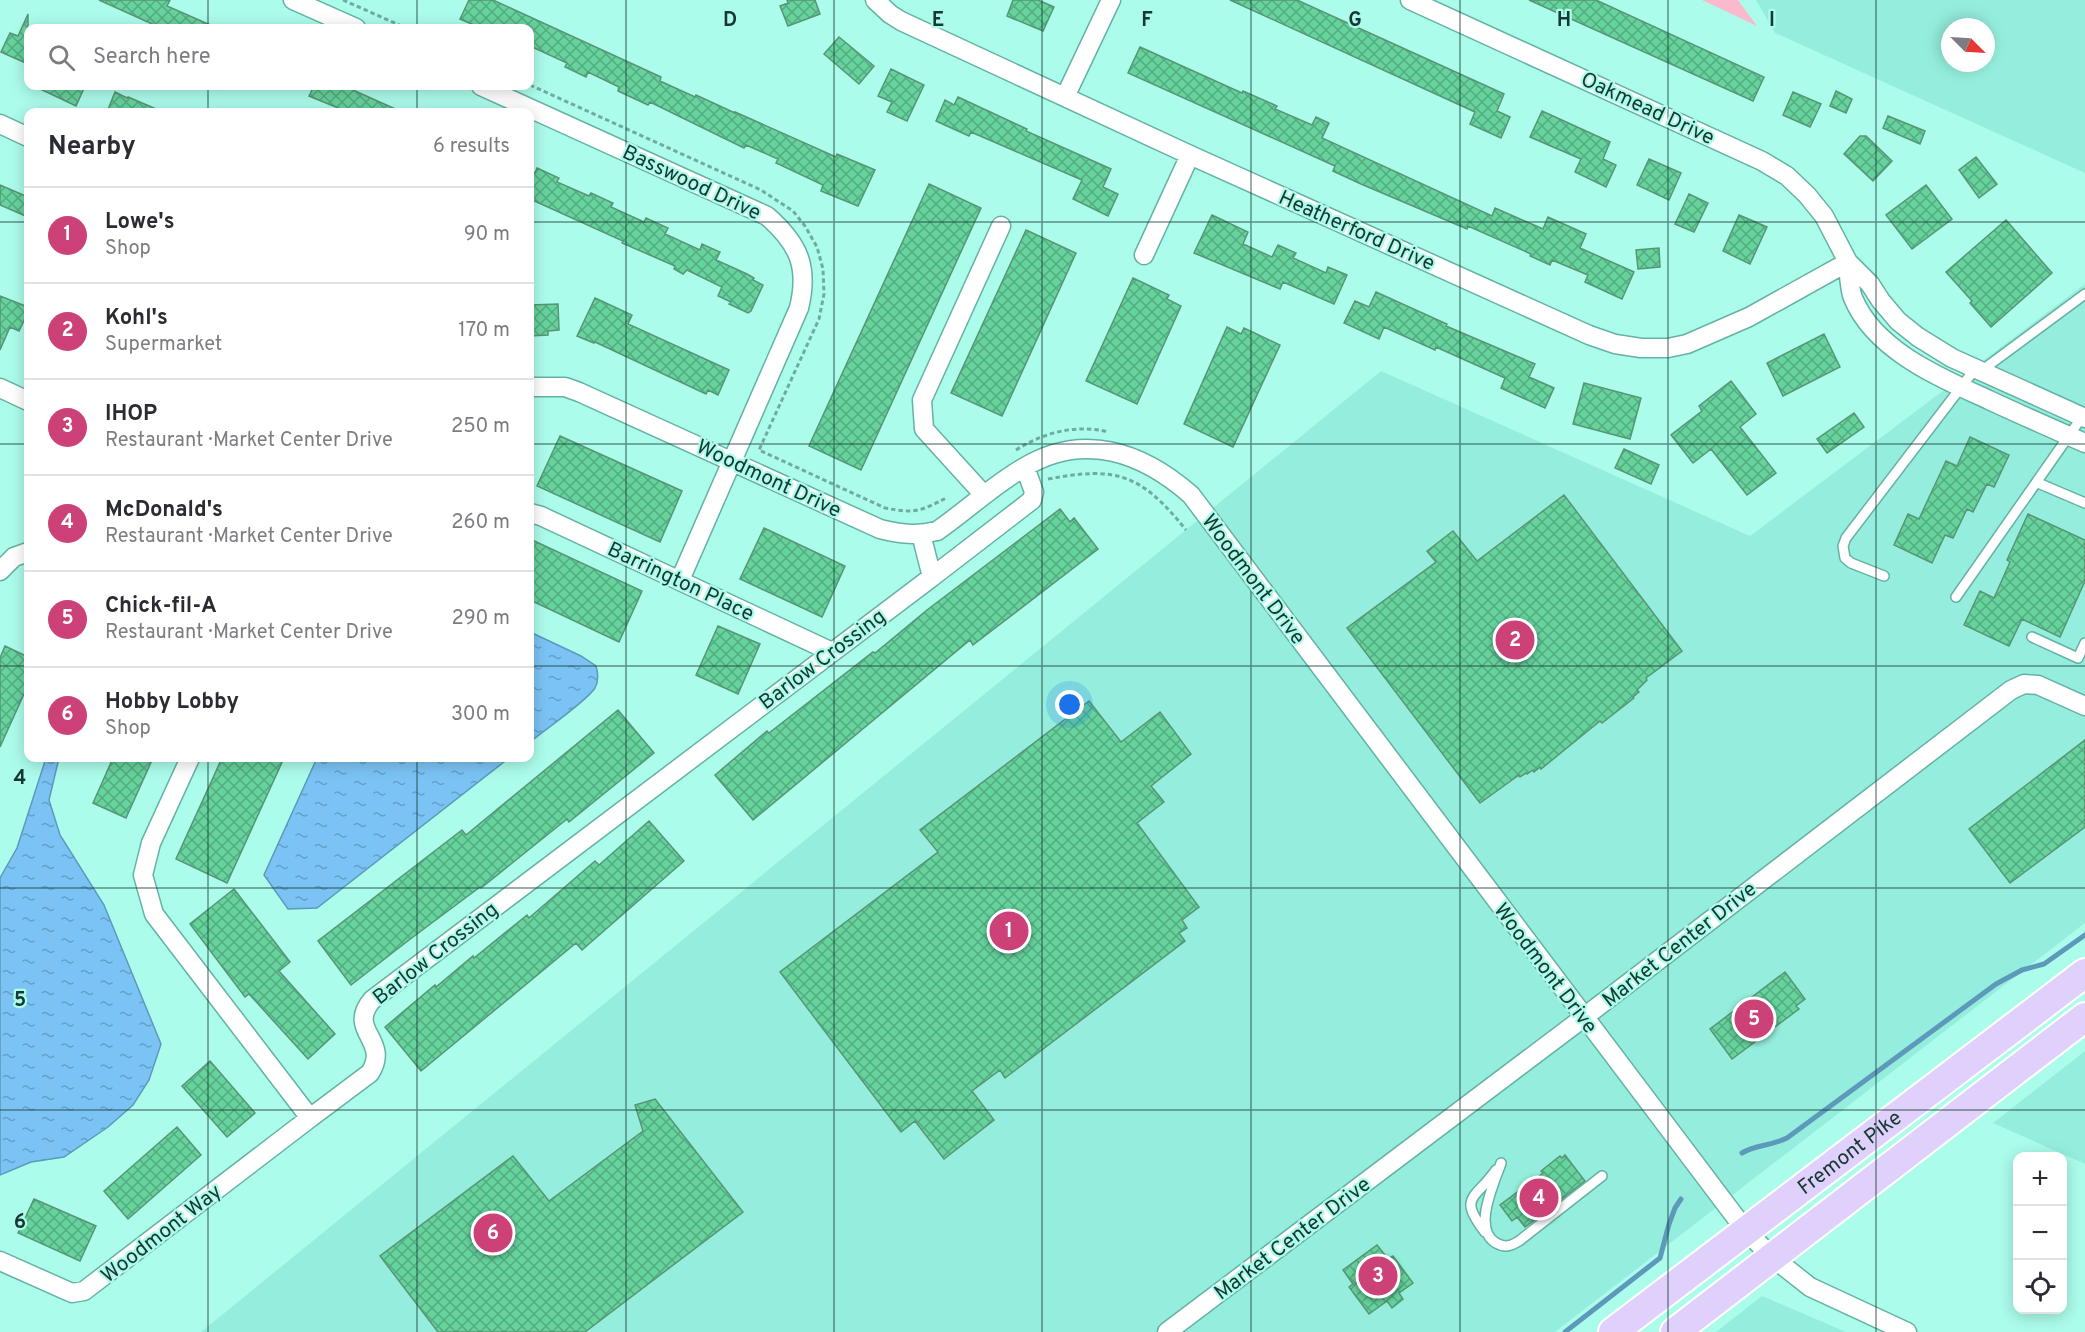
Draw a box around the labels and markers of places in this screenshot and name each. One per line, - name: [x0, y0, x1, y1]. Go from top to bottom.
- pin: 2: [1496, 618, 1534, 662]
- pin: 1: [990, 908, 1028, 954]
- pin: 5: [1734, 996, 1774, 1042]
- pin: 4: [1520, 1176, 1558, 1220]
- pin: 6: [474, 1210, 512, 1256]
- pin: 3: [1358, 1254, 1398, 1298]

